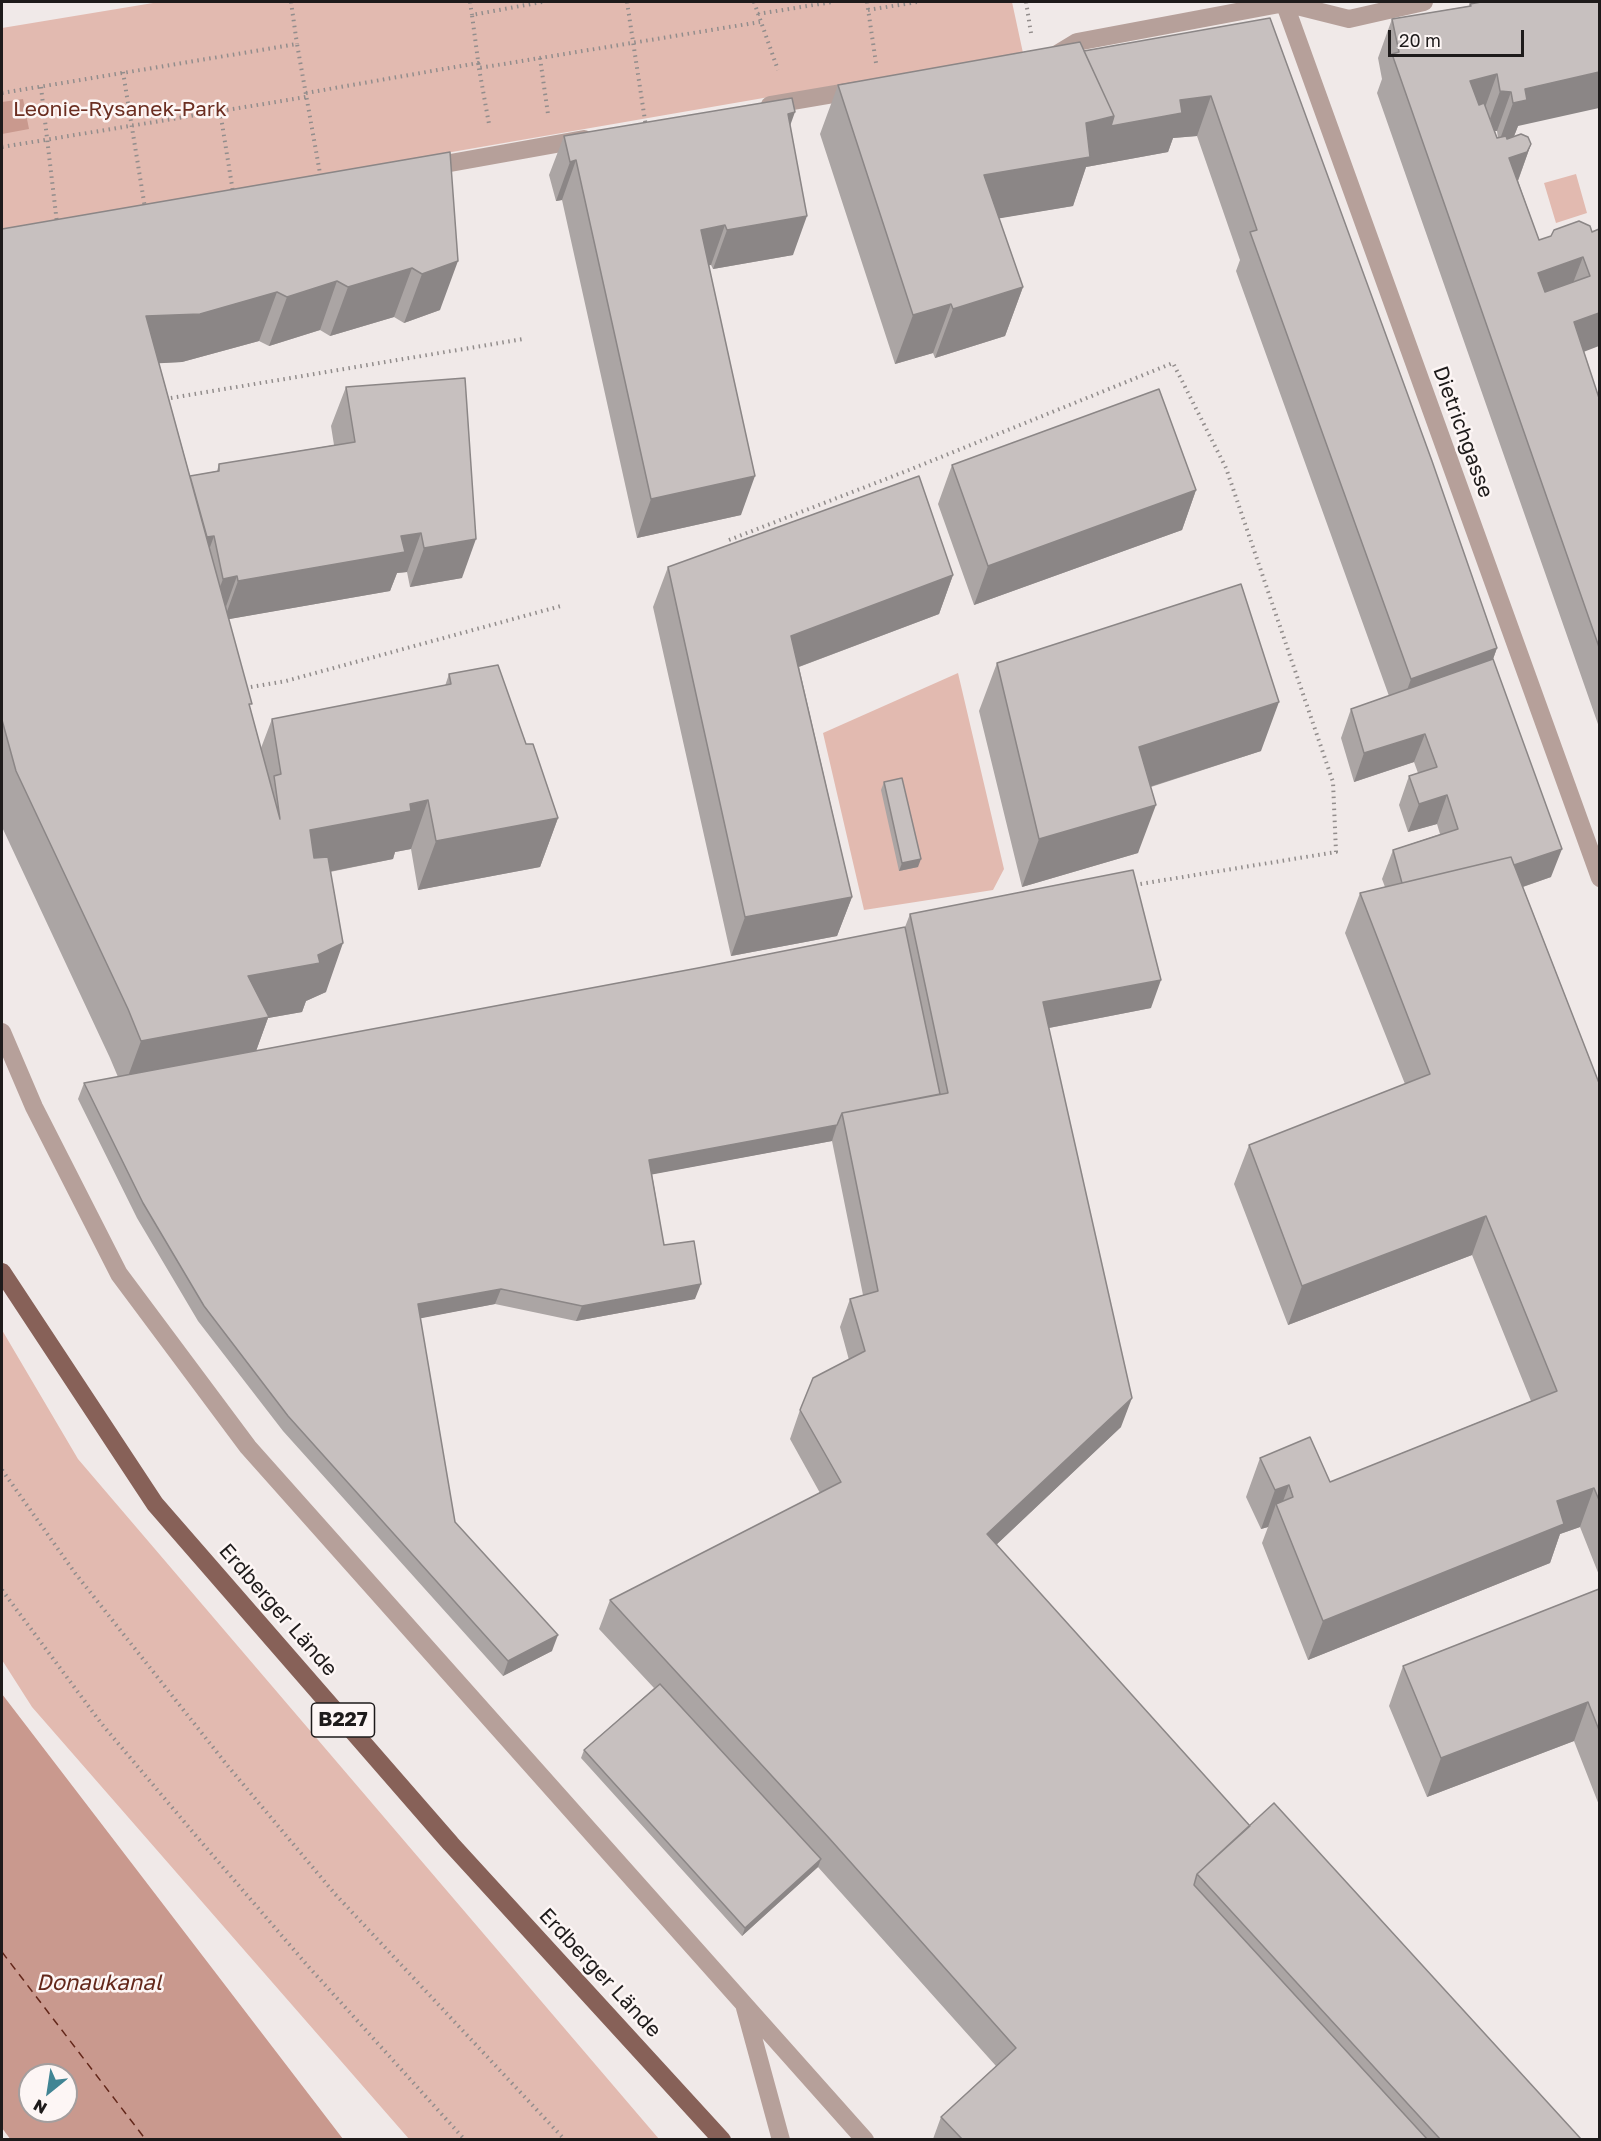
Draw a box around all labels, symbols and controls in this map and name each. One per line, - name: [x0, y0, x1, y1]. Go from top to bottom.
- scale bar: [1391, 18, 1528, 56]
- text: 20 m: [1399, 29, 1441, 51]
- park label: Leonie-Rysanek-Park: [13, 96, 227, 122]
- street label: Dietrichgasse: [1428, 363, 1498, 501]
- street label: Erdberger Lände: [214, 1539, 342, 1681]
- road number: B227: [312, 1703, 374, 1737]
- street label: Erdberger Lände: [534, 1903, 666, 2043]
- water label: Donaukanal: [36, 1970, 162, 1996]
- north arrow: [18, 2063, 78, 2123]
- text: N: [30, 2095, 50, 2119]

